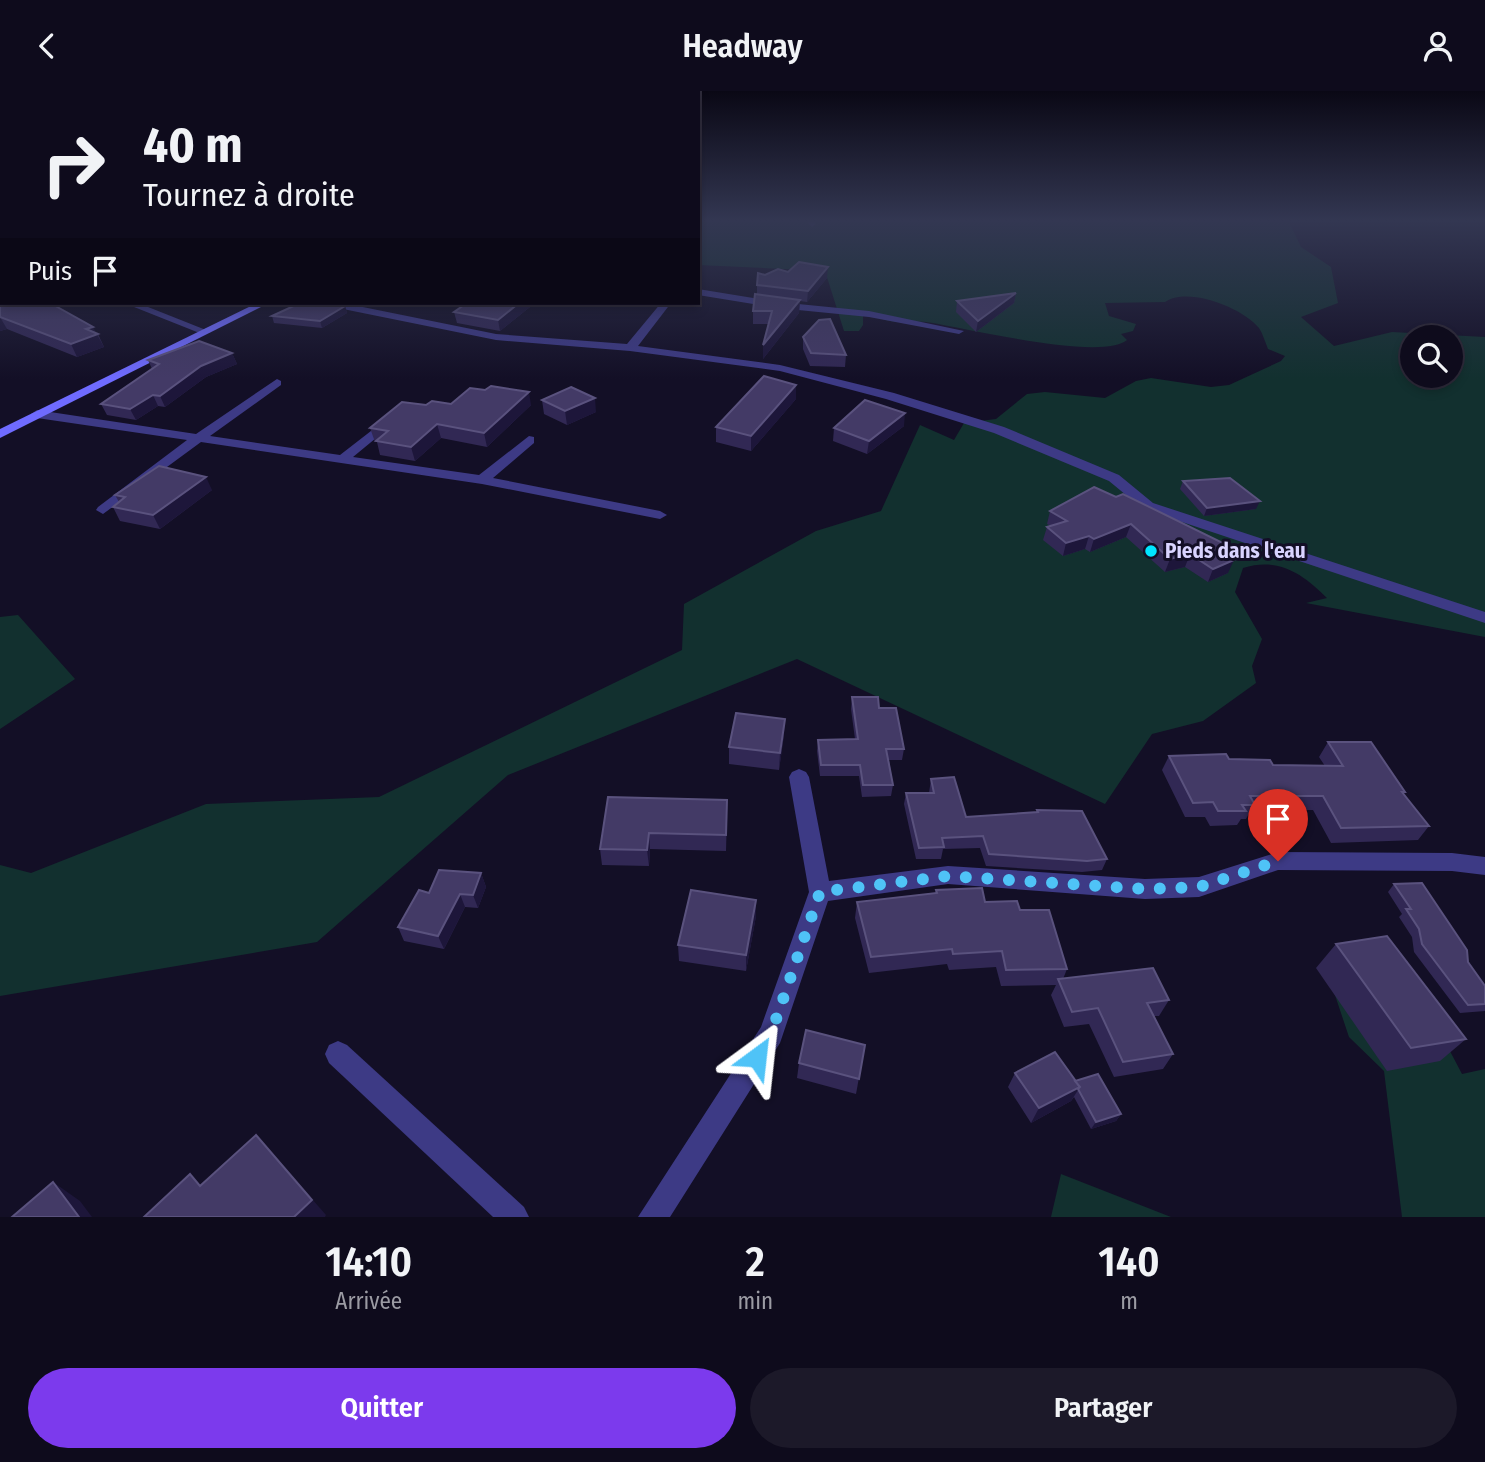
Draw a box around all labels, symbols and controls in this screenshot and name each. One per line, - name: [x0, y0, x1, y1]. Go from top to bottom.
- icon: back: [28, 27, 66, 65]
- text: Headway: [682, 27, 803, 65]
- icon: person: [1419, 27, 1457, 65]
- text: 40 m: [143, 116, 243, 175]
- icon: right: [28, 119, 119, 210]
- text: Tournez à droite: [143, 176, 355, 214]
- icon: arrive: [86, 252, 124, 290]
- text: Puis: [28, 256, 72, 287]
- map controls: [1400, 325, 1463, 388]
- button: search: [1400, 325, 1463, 388]
- place label: Pieds dans l'eau: [1165, 538, 1306, 564]
- marker: Pieds dans l'eau: [1143, 543, 1159, 559]
- pin: [1248, 789, 1308, 861]
- icon: arrive: [1259, 800, 1297, 838]
- position arrow: [720, 1020, 794, 1094]
- text: 14:10: [325, 1237, 412, 1287]
- text: 2: [746, 1237, 765, 1287]
- text: 140: [1098, 1237, 1160, 1287]
- text: Arrivée: [335, 1287, 402, 1315]
- text: min: [737, 1287, 773, 1315]
- text: m: [1120, 1287, 1138, 1315]
- button: Quitter: [28, 1368, 736, 1448]
- button: Partager: [750, 1368, 1457, 1448]

